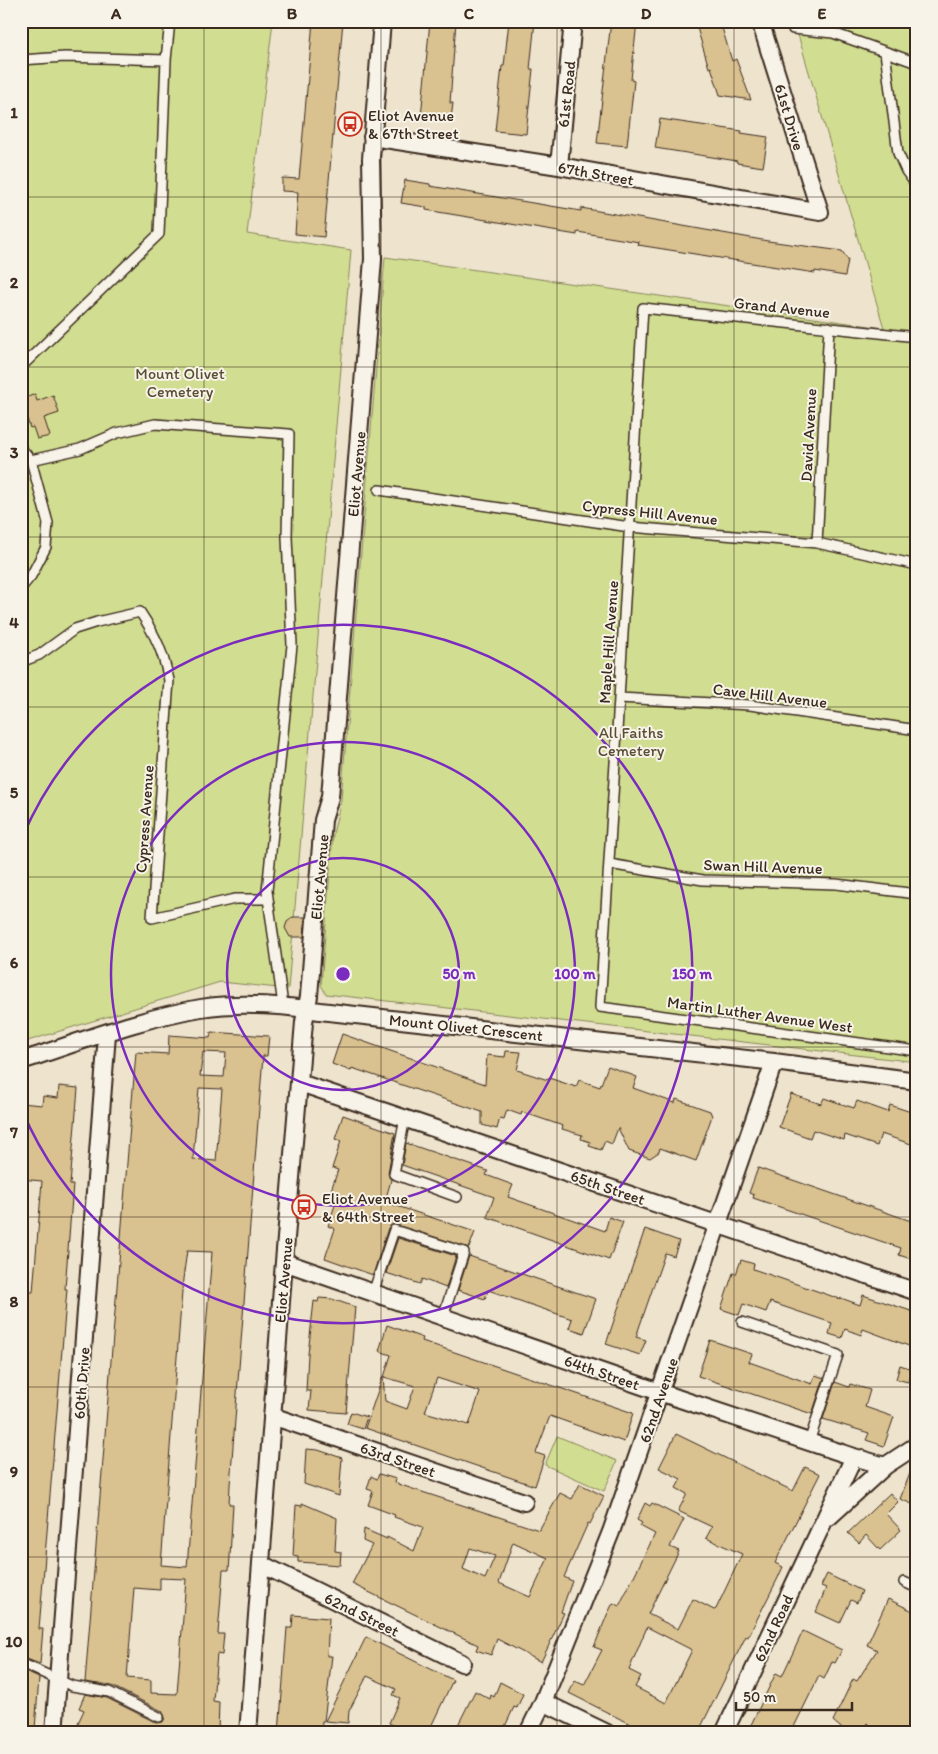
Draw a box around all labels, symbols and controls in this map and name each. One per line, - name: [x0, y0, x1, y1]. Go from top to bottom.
- text: A: [110, 4, 122, 23]
- text: B: [287, 4, 298, 23]
- text: C: [464, 4, 475, 23]
- text: D: [641, 4, 652, 23]
- text: E: [818, 4, 827, 23]
- street label: 61st Road: [554, 59, 579, 128]
- street label: 61st Drive: [770, 82, 809, 153]
- text: 1: [10, 103, 18, 122]
- place label: Eliot Avenue & 67th Street: [368, 106, 459, 143]
- bus stop icon: Eliot Avenue & 67th Street: [337, 111, 363, 137]
- street label: 67th Street: [556, 157, 635, 190]
- text: 2: [10, 273, 19, 292]
- street label: Grand Avenue: [733, 293, 831, 322]
- park label: Mount Olivet Cemetery: [135, 364, 225, 401]
- street label: David Avenue: [797, 388, 820, 482]
- street label: Eliot Avenue: [343, 430, 370, 518]
- text: 3: [10, 443, 19, 462]
- street label: Cypress Hill Avenue: [581, 496, 719, 529]
- street label: Maple Hill Avenue: [595, 579, 622, 704]
- text: 4: [9, 613, 19, 632]
- street label: Cave Hill Avenue: [712, 679, 828, 712]
- park label: All Faiths Cemetery: [598, 723, 665, 760]
- street label: Cypress Avenue: [131, 764, 158, 874]
- text: 5: [10, 783, 19, 802]
- street label: Eliot Avenue: [306, 833, 333, 921]
- street label: Swan Hill Avenue: [703, 855, 823, 878]
- text: 6: [10, 953, 19, 972]
- centre of rings: [334, 965, 352, 983]
- text: 50 m: [442, 965, 476, 983]
- text: 100 m: [554, 965, 596, 983]
- text: 150 m: [672, 965, 712, 983]
- street label: Martin Luther Avenue West: [666, 992, 854, 1037]
- street label: Mount Olivet Crescent: [388, 1010, 544, 1045]
- text: 7: [9, 1123, 18, 1142]
- street label: 65th Street: [568, 1166, 647, 1209]
- place label: Eliot Avenue & 64th Street: [322, 1189, 414, 1226]
- bus stop icon: Eliot Avenue & 64th Street: [291, 1194, 317, 1220]
- street label: Eliot Avenue: [270, 1236, 297, 1324]
- text: 8: [10, 1292, 19, 1311]
- street label: 60th Drive: [70, 1346, 93, 1420]
- street label: 64th Street: [562, 1351, 642, 1394]
- street label: 62nd Avenue: [635, 1355, 682, 1445]
- street label: 63rd Street: [358, 1438, 438, 1481]
- text: 9: [10, 1462, 18, 1481]
- street label: 62nd Street: [321, 1588, 402, 1641]
- street label: 62nd Road: [750, 1591, 797, 1665]
- text: 10: [5, 1632, 23, 1651]
- scale bar: [736, 1679, 852, 1711]
- text: 50 m: [743, 1688, 776, 1706]

